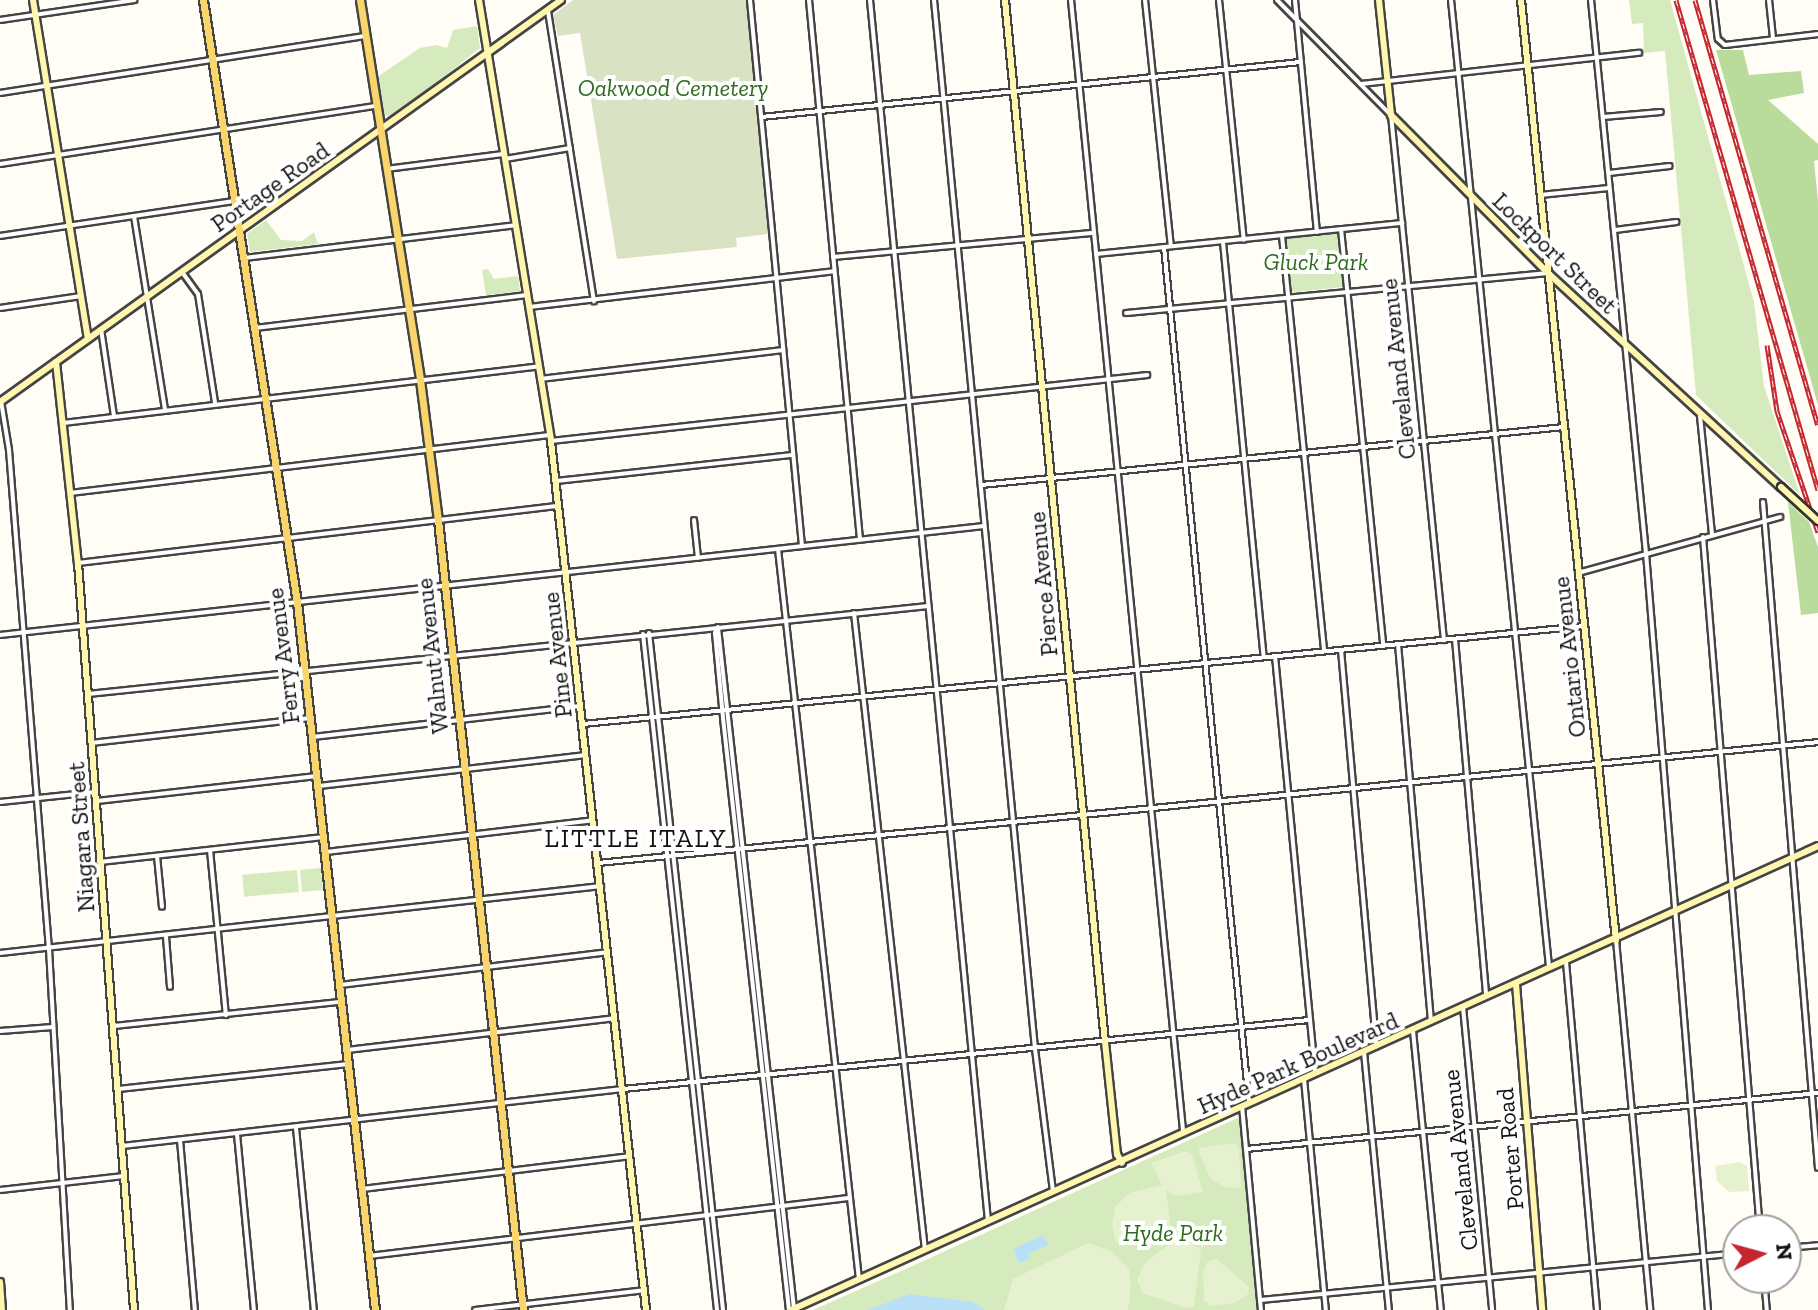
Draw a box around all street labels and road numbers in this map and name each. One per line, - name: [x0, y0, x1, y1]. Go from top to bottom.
- street label: Portage Road: [205, 136, 335, 238]
- street label: Lockport Street: [1487, 186, 1623, 320]
- street label: Cleveland Avenue: [1374, 277, 1422, 461]
- street label: Pierce Avenue: [1022, 510, 1064, 658]
- street label: Ontario Avenue: [1546, 575, 1592, 739]
- street label: Walnut Avenue: [409, 576, 455, 736]
- street label: Ferry Avenue: [260, 586, 306, 726]
- street label: Pine Avenue: [536, 590, 578, 720]
- street label: Niagara Street: [61, 761, 101, 913]
- street label: Hyde Park Boulevard: [1193, 1006, 1403, 1120]
- street label: Cleveland Avenue: [1436, 1068, 1484, 1252]
- street label: Porter Road: [1490, 1087, 1530, 1211]

